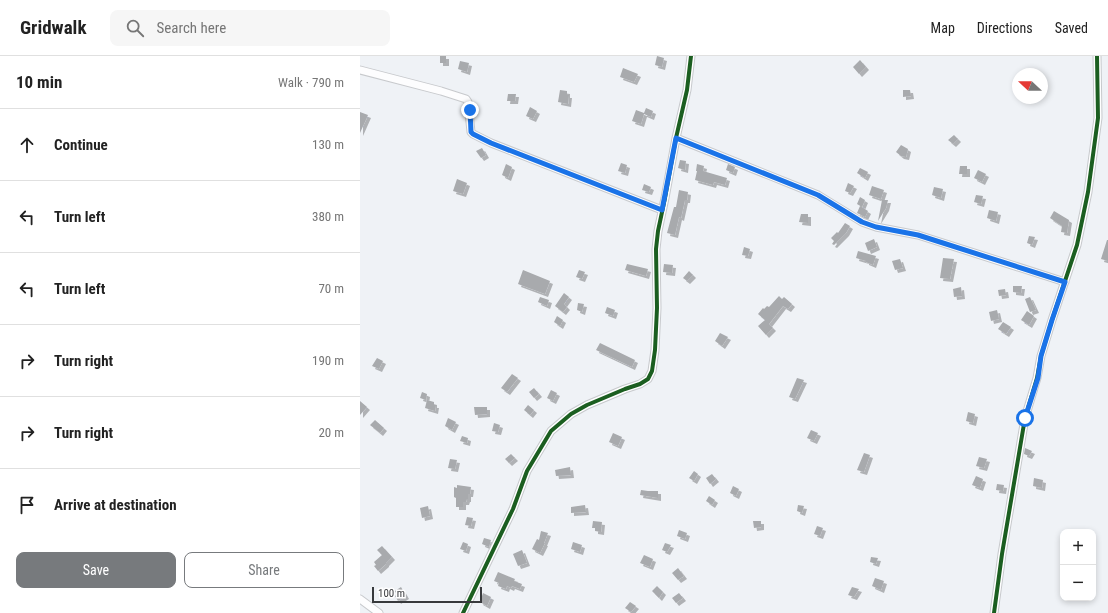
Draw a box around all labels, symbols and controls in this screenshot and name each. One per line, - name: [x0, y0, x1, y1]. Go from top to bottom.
- search box: [110, 10, 390, 46]
- text: Gridwalk: [20, 16, 86, 39]
- icon: search: [124, 17, 146, 39]
- text: Search here: [156, 19, 226, 37]
- text: Map: [931, 20, 955, 36]
- text: Directions: [977, 20, 1033, 36]
- text: Saved: [1055, 20, 1088, 36]
- north arrow: [1012, 68, 1048, 104]
- text: 10 min: [16, 72, 62, 92]
- text: Walk · 790 m: [278, 75, 344, 90]
- route end: [461, 101, 479, 119]
- icon: ahead: [16, 134, 38, 156]
- text: Continue: [54, 136, 108, 154]
- text: 130 m: [312, 137, 344, 152]
- icon: left: [16, 206, 38, 228]
- text: Turn left: [54, 208, 105, 226]
- text: 380 m: [312, 209, 344, 224]
- icon: left: [16, 278, 38, 300]
- text: Turn left: [54, 280, 105, 298]
- text: 70 m: [318, 281, 344, 296]
- icon: right: [16, 350, 38, 372]
- text: Turn right: [54, 352, 113, 370]
- text: 190 m: [312, 353, 344, 368]
- route start: [1016, 409, 1034, 427]
- icon: right: [16, 422, 38, 444]
- text: Turn right: [54, 424, 113, 442]
- text: 20 m: [318, 425, 344, 440]
- icon: arrive: [16, 494, 38, 516]
- text: Arrive at destination: [54, 496, 177, 514]
- map controls: [1060, 529, 1096, 601]
- button: +: [1060, 529, 1096, 565]
- button: Save: [16, 552, 176, 588]
- button: Share: [184, 552, 344, 588]
- button: −: [1060, 565, 1096, 601]
- scale bar: [372, 585, 482, 604]
- text: 100 m: [378, 587, 405, 600]

